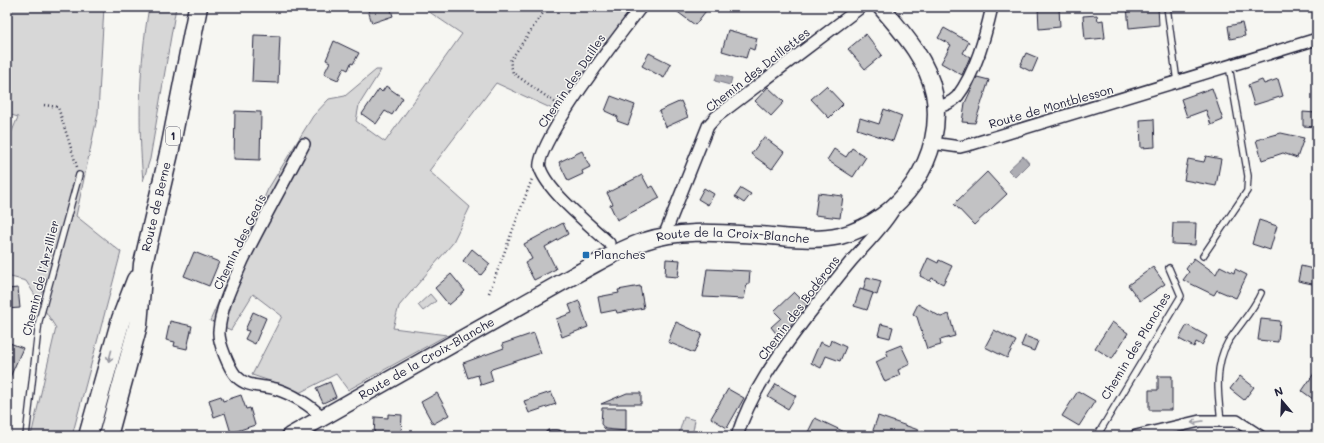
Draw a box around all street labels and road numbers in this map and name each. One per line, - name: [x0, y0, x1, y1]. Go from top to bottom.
- street label: Chemin des Daillettes: [702, 23, 813, 115]
- street label: Chemin des Dailles: [534, 30, 609, 130]
- street label: Route de Montblesson: [987, 81, 1115, 131]
- road number: 1: [166, 127, 180, 145]
- street label: Route de Berne: [137, 160, 174, 253]
- street label: Chemin des Geais: [209, 191, 269, 292]
- street label: Chemin de l'Arzillier: [18, 218, 62, 337]
- street label: Route de la Croix-Blanche: [654, 224, 810, 246]
- street label: Chemin des Bodérons: [754, 252, 843, 363]
- street label: Chemin des Planches: [1097, 289, 1174, 402]
- street label: Route de la Croix-Blanche: [355, 313, 497, 403]

